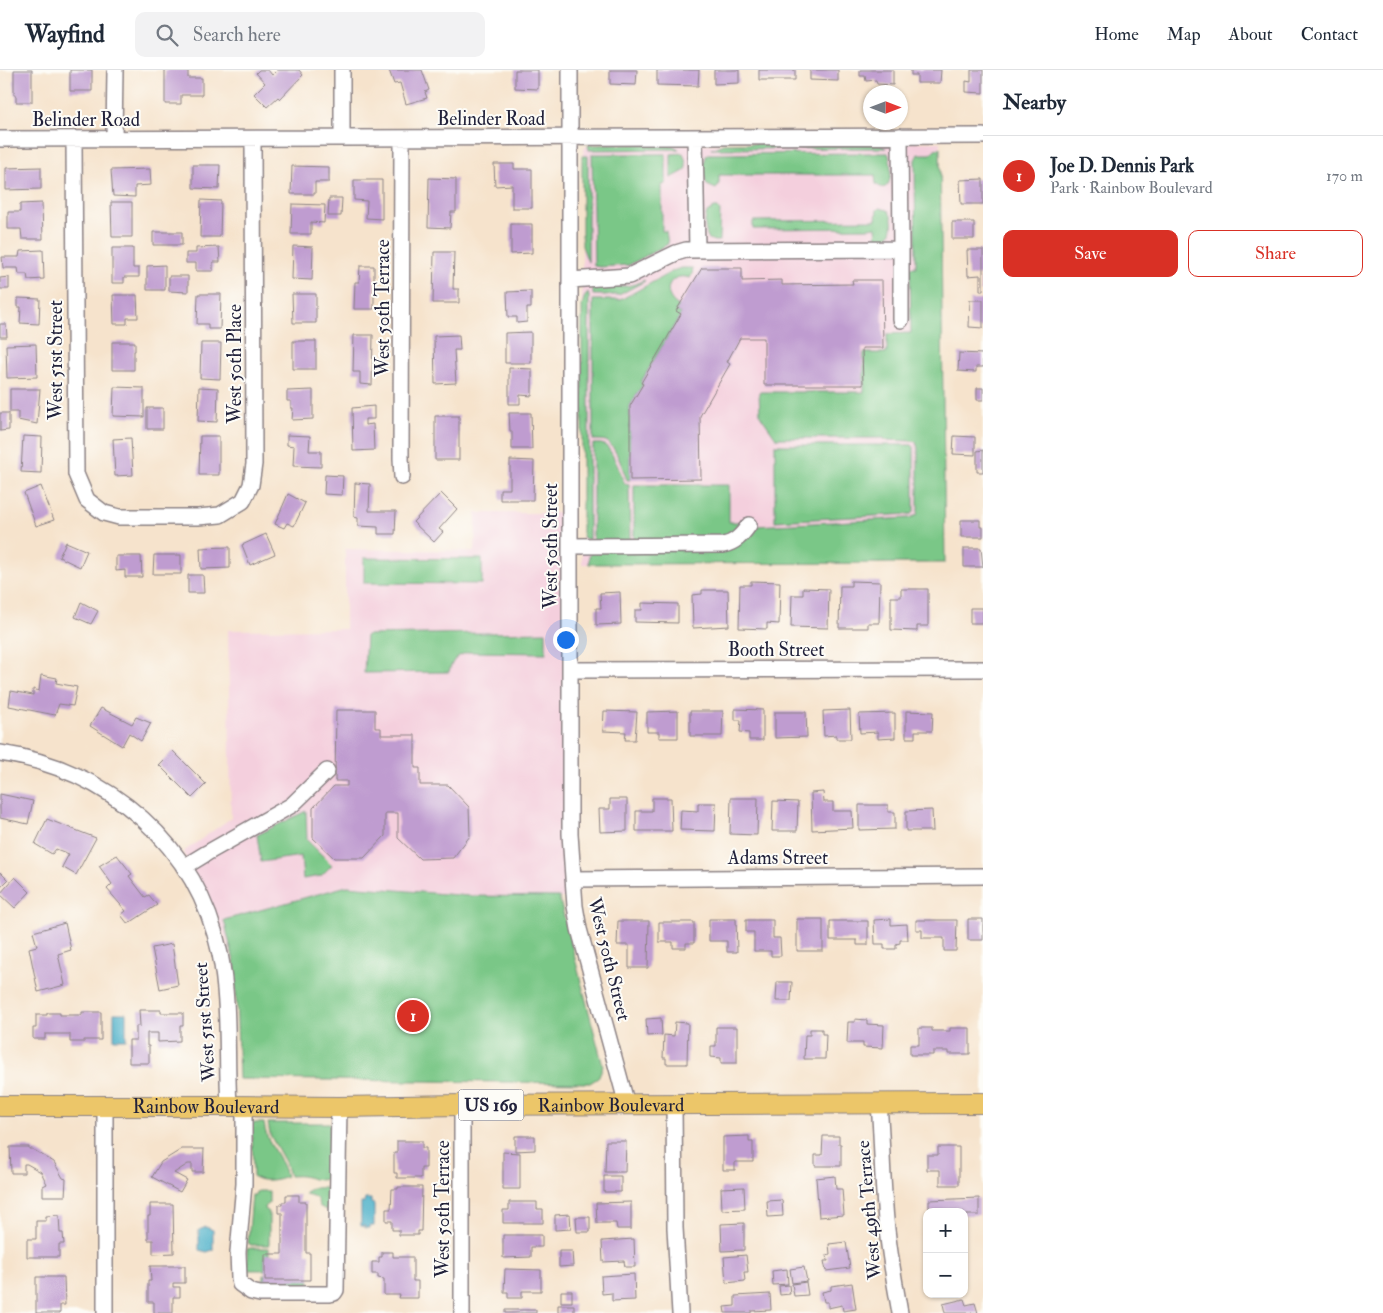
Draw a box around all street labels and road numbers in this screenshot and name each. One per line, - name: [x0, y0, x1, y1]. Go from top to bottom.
- street label: Belinder Road: [437, 107, 546, 131]
- street label: Belinder Road: [32, 108, 141, 132]
- street label: West 50th Terrace: [371, 239, 395, 378]
- street label: West 51st Street: [44, 300, 68, 421]
- street label: West 50th Place: [223, 304, 247, 425]
- street label: West 50th Street: [539, 483, 563, 610]
- street label: Booth Street: [728, 638, 824, 662]
- street label: Adams Street: [727, 846, 828, 870]
- street label: West 50th Street: [582, 894, 636, 1023]
- street label: West 51st Street: [189, 961, 221, 1084]
- road number: US 169: [458, 1090, 524, 1120]
- street label: Rainbow Boulevard: [538, 1093, 685, 1118]
- street label: Rainbow Boulevard: [133, 1095, 280, 1119]
- street label: West 49th Terrace: [851, 1139, 887, 1281]
- street label: West 50th Terrace: [431, 1140, 455, 1279]

